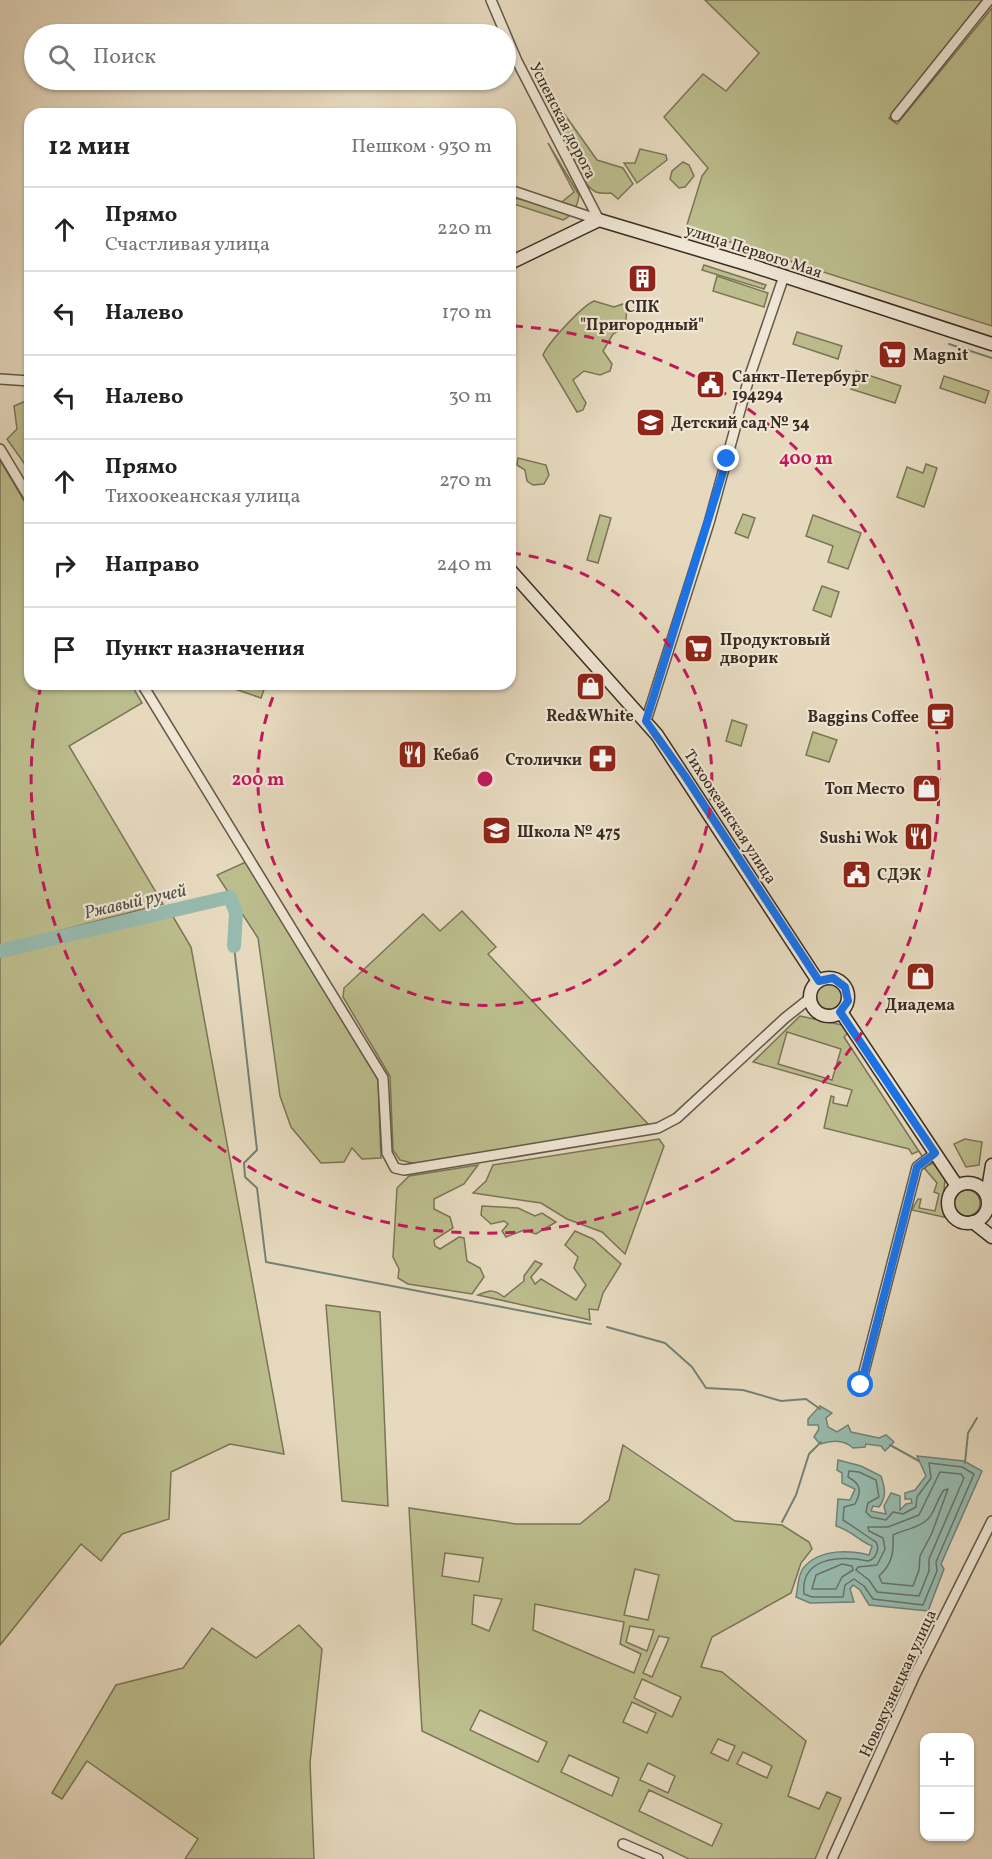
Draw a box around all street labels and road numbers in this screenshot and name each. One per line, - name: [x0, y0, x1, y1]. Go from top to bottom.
- street label: Успенская дорога: [523, 59, 601, 183]
- street label: улица Первого Мая: [682, 219, 825, 284]
- street label: Тихоокеанская улица: [678, 746, 781, 889]
- street label: Новокузнецкая улица: [855, 1606, 943, 1761]

